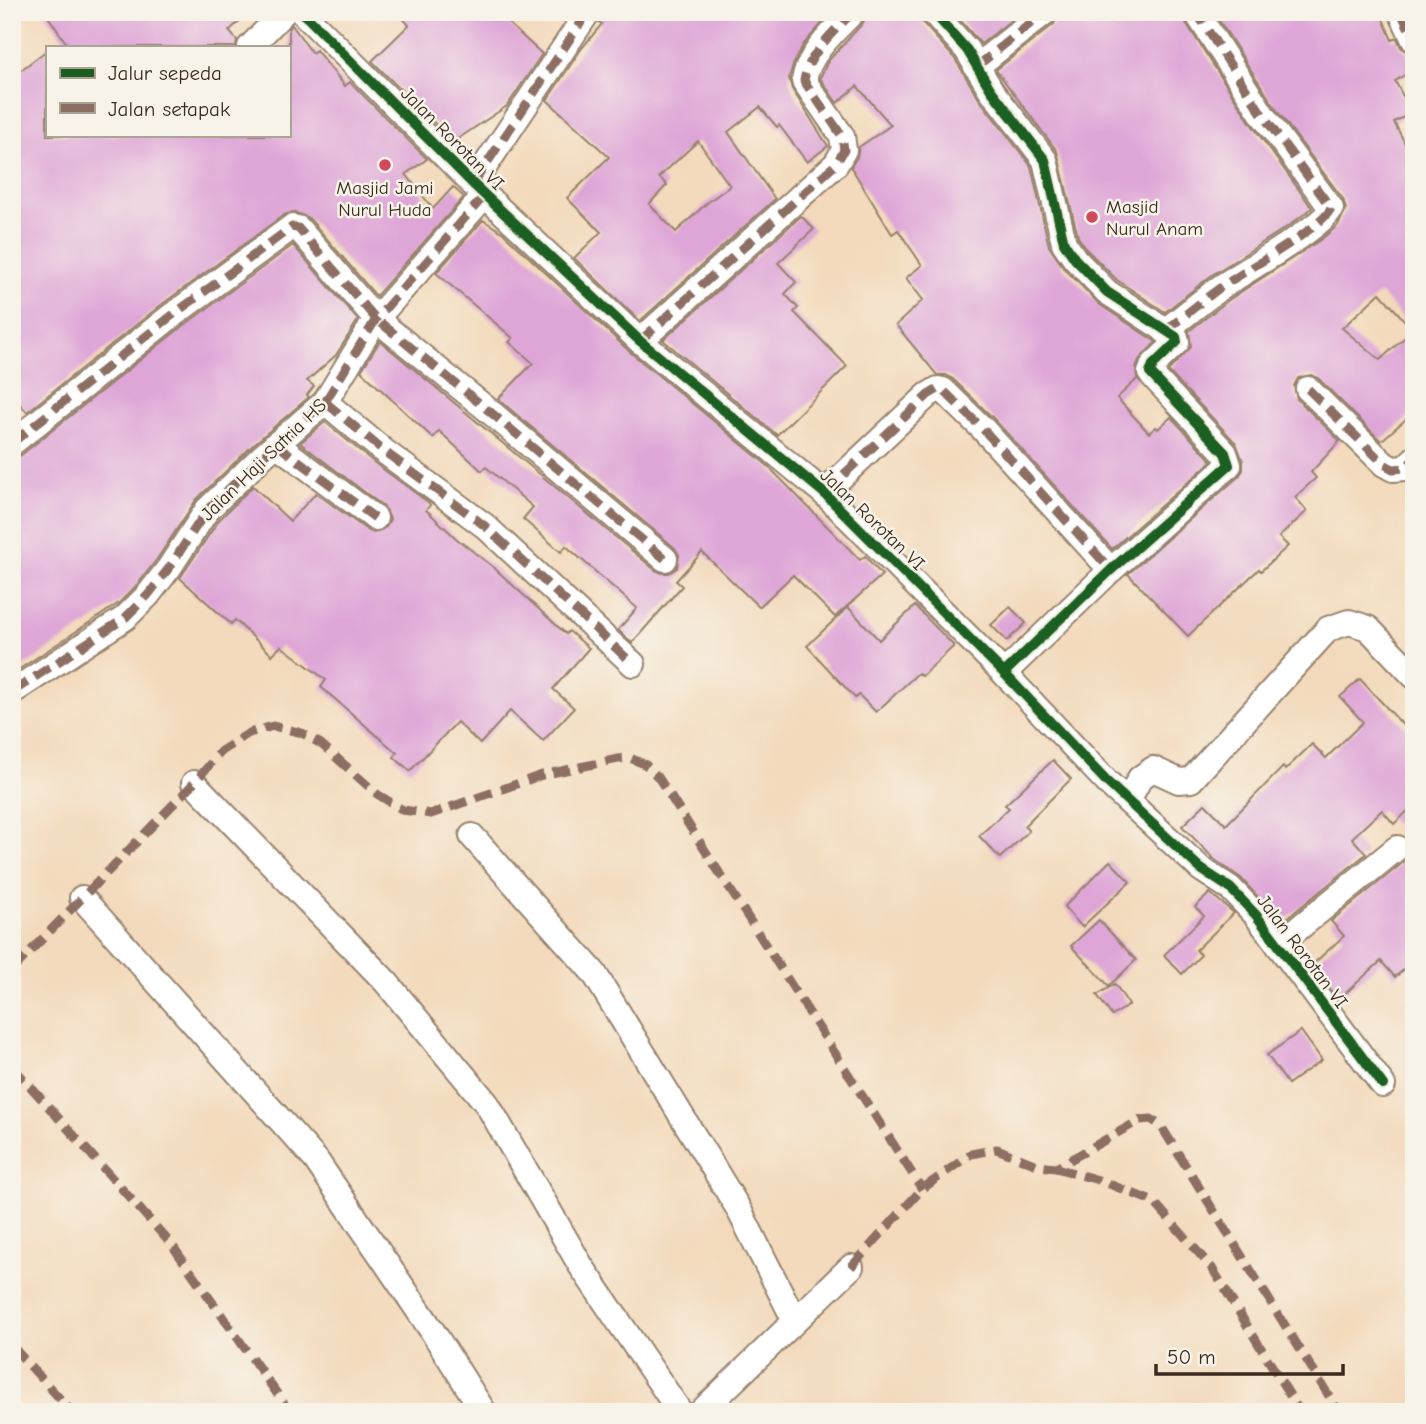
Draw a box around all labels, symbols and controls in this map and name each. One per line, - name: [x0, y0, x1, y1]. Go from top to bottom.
- legend: [46, 46, 290, 136]
- text: Jalur sepeda: [108, 61, 222, 85]
- street label: Jalan Rorotan VI: [396, 83, 508, 195]
- text: Jalan setapak: [108, 97, 230, 121]
- marker: Masjid Jami Nurul Huda: [377, 157, 393, 173]
- place label: Masjid Jami Nurul Huda: [336, 177, 434, 221]
- place label: Masjid Nurul Anam: [1106, 196, 1203, 240]
- marker: Masjid Nurul Anam: [1084, 209, 1100, 225]
- street label: Jalan Haji Satria HS: [196, 394, 331, 525]
- street label: Jalan Rorotan VI: [815, 464, 929, 575]
- street label: Jalan Rorotan VI: [1252, 890, 1352, 1013]
- scale bar: [1156, 1333, 1344, 1377]
- text: 50 m: [1167, 1345, 1216, 1369]

